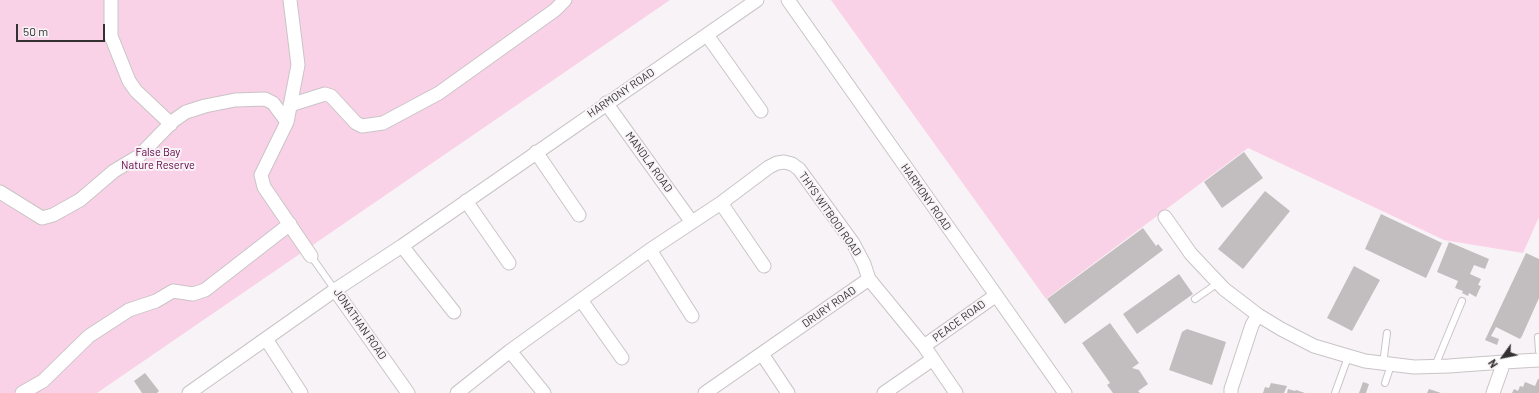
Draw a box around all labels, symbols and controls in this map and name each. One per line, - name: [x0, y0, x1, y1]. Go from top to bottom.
- scale bar: [18, 16, 107, 42]
- text: 50 m: [23, 24, 48, 38]
- street label: HARMONY ROAD: [585, 66, 657, 120]
- street label: MANDLA ROAD: [623, 129, 675, 195]
- park label: False Bay Nature Reserve: [121, 145, 195, 171]
- street label: HARMONY ROAD: [898, 161, 954, 233]
- street label: THYS WITBOOI ROAD: [796, 169, 864, 259]
- street label: DRURY ROAD: [800, 284, 858, 330]
- street label: JONATHAN ROAD: [331, 286, 389, 362]
- street label: PEACE ROAD: [930, 297, 988, 345]
- north arrow: [1483, 337, 1523, 377]
- text: N: [1485, 357, 1500, 370]

